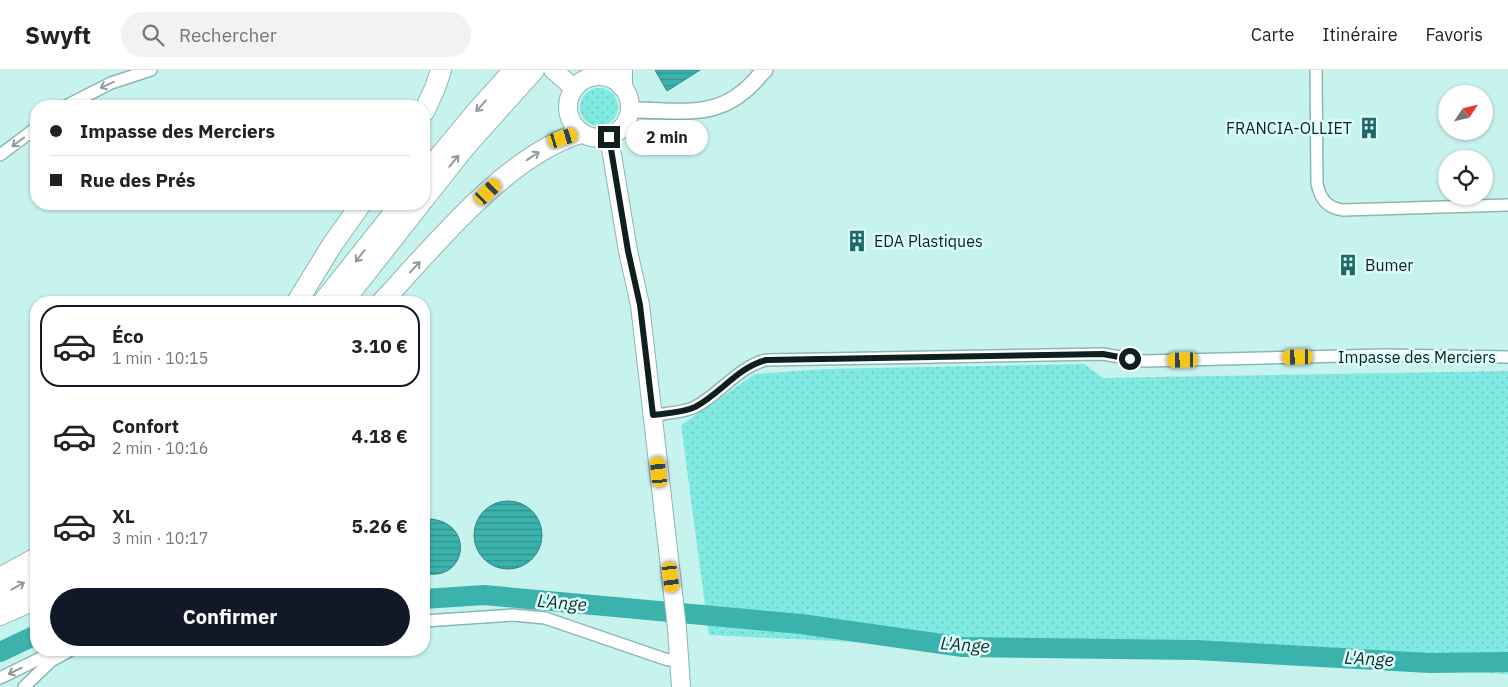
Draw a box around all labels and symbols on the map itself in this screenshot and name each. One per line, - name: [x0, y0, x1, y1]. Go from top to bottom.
- one-way arrow: [100, 81, 115, 91]
- north arrow: [1438, 85, 1492, 140]
- one-way arrow: [475, 100, 487, 113]
- building icon: FRANCIA-OLLIET: [1356, 115, 1382, 141]
- place label: FRANCIA-OLLIET: [1226, 118, 1352, 138]
- callout: 2 min: [626, 120, 709, 154]
- car: [546, 126, 579, 150]
- route end: [598, 126, 620, 148]
- one-way arrow: [11, 137, 25, 147]
- one-way arrow: [526, 151, 540, 161]
- one-way arrow: [449, 155, 460, 168]
- car: [471, 176, 504, 208]
- building icon: EDA Plastiques: [844, 228, 870, 254]
- place label: EDA Plastiques: [874, 231, 983, 251]
- one-way arrow: [354, 249, 365, 262]
- building icon: Bumer: [1335, 252, 1361, 278]
- place label: Bumer: [1365, 255, 1413, 275]
- one-way arrow: [409, 260, 421, 273]
- street label: Impasse des Merciers: [1338, 347, 1496, 367]
- route start: [1119, 348, 1141, 370]
- car: [1282, 349, 1313, 365]
- car: [1167, 352, 1198, 368]
- car: [649, 456, 668, 488]
- car: [661, 561, 680, 593]
- one-way arrow: [11, 581, 26, 591]
- water label: L'Ange: [536, 589, 588, 616]
- water label: L'Ange: [940, 631, 991, 658]
- water label: L'Ange: [1344, 646, 1394, 671]
- one-way arrow: [8, 667, 23, 676]

